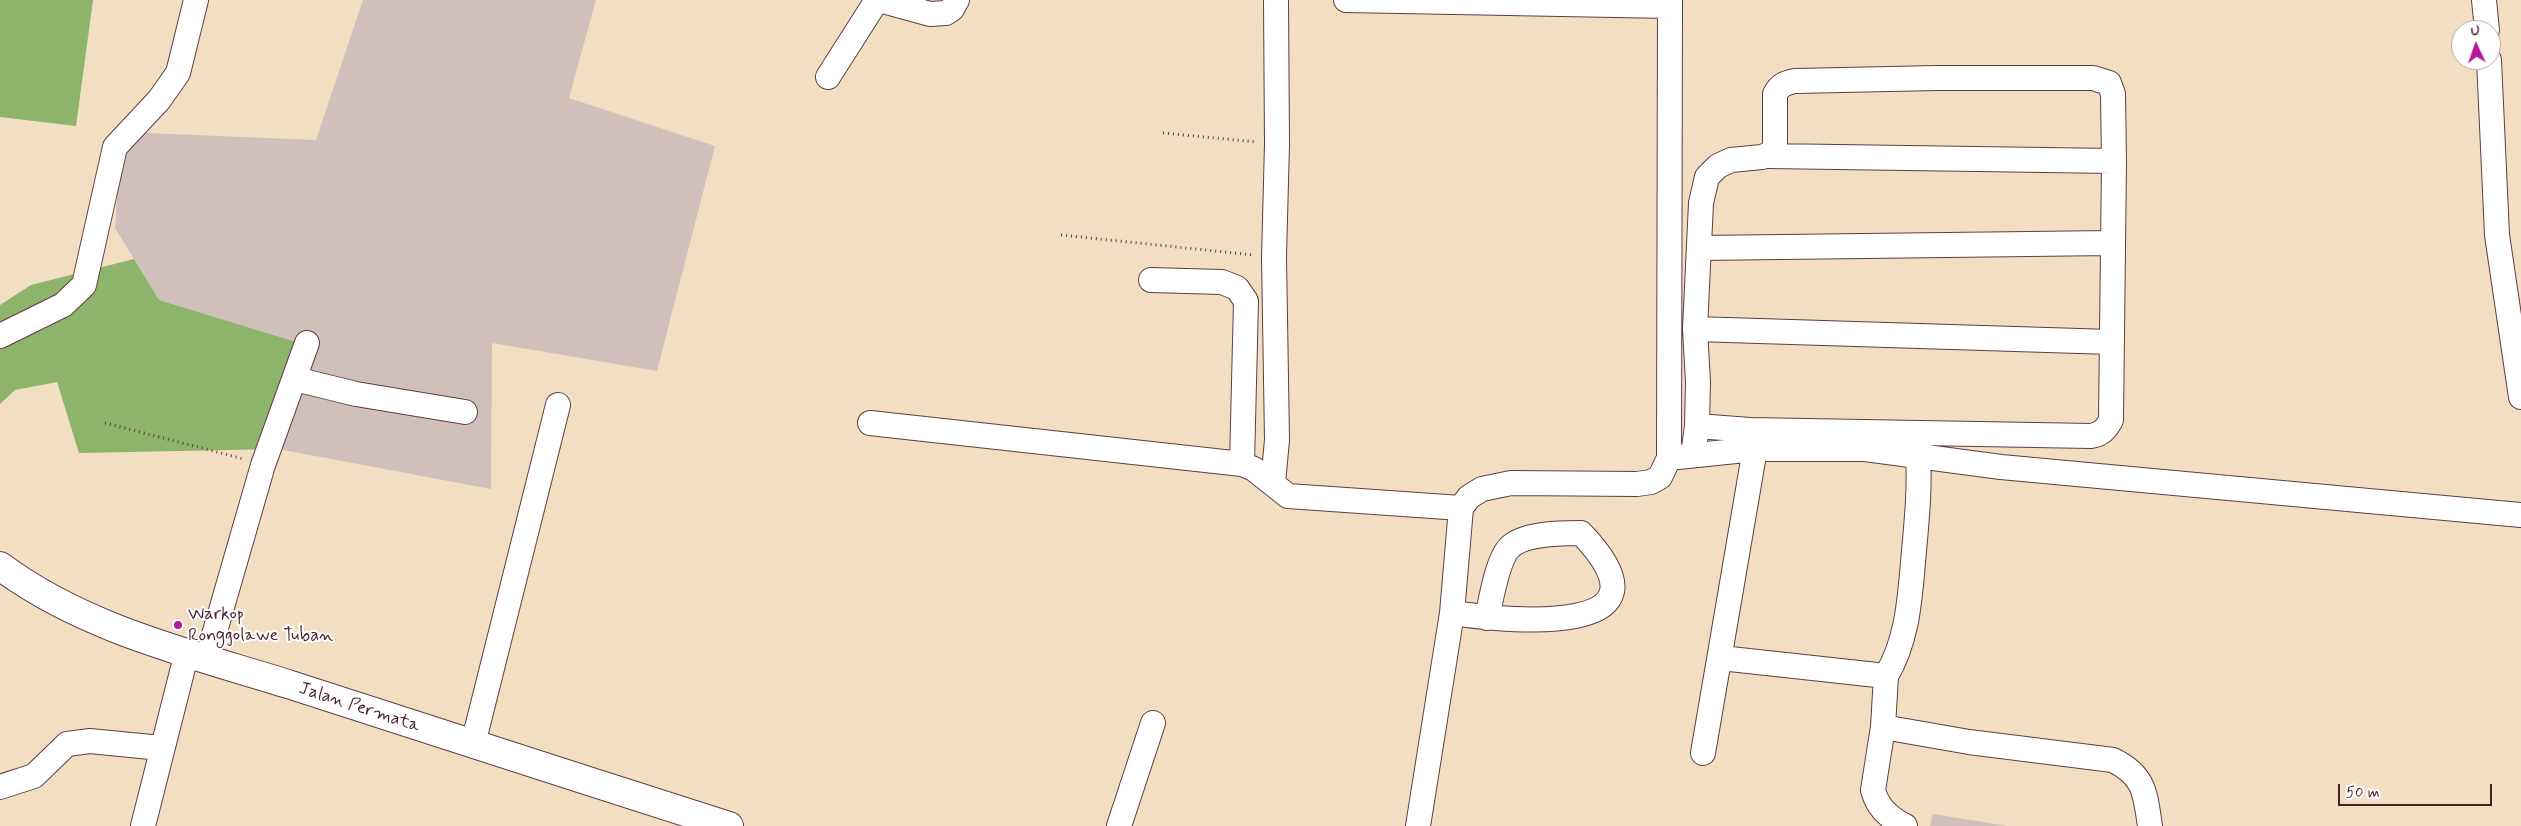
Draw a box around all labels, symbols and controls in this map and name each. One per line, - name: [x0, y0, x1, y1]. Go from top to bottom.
- north arrow: [2451, 20, 2501, 70]
- text: U: [2470, 22, 2480, 40]
- place label: Warkop Ronggolawe Tuban: [188, 604, 333, 646]
- marker: Warkop Ronggolawe Tuban: [172, 619, 184, 631]
- street label: Jalan Permata: [296, 678, 422, 738]
- scale bar: [2341, 774, 2495, 806]
- text: 50 m: [2346, 783, 2380, 803]

